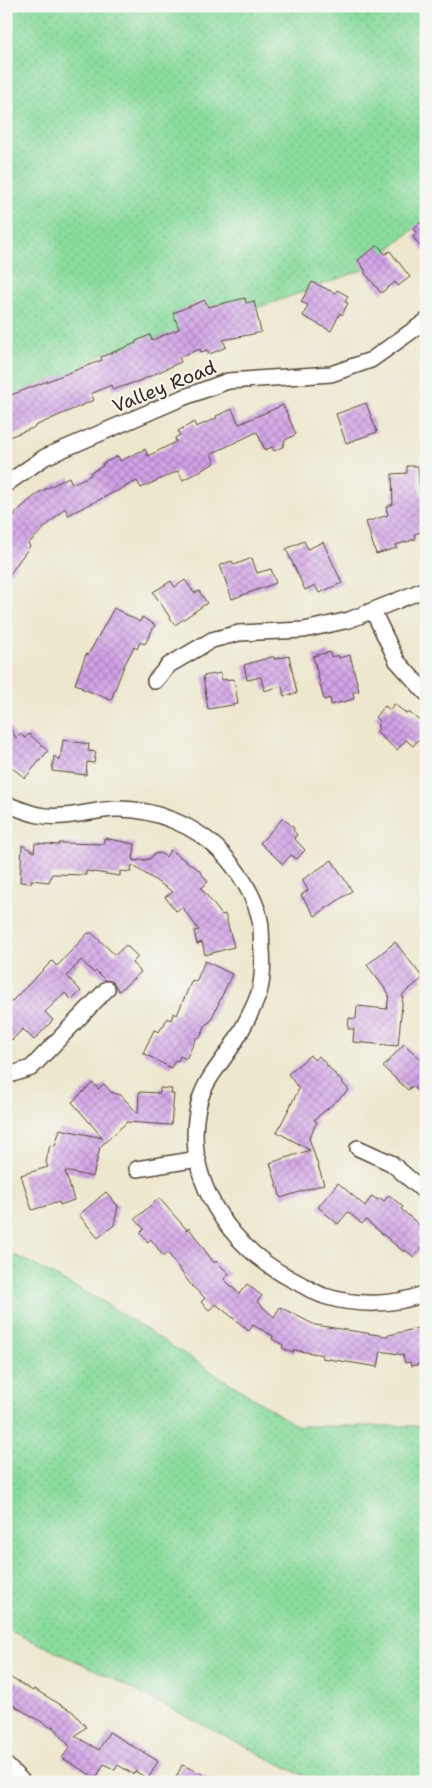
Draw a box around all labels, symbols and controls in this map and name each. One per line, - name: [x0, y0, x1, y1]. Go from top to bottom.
- street label: Valley Road: [109, 354, 220, 419]

